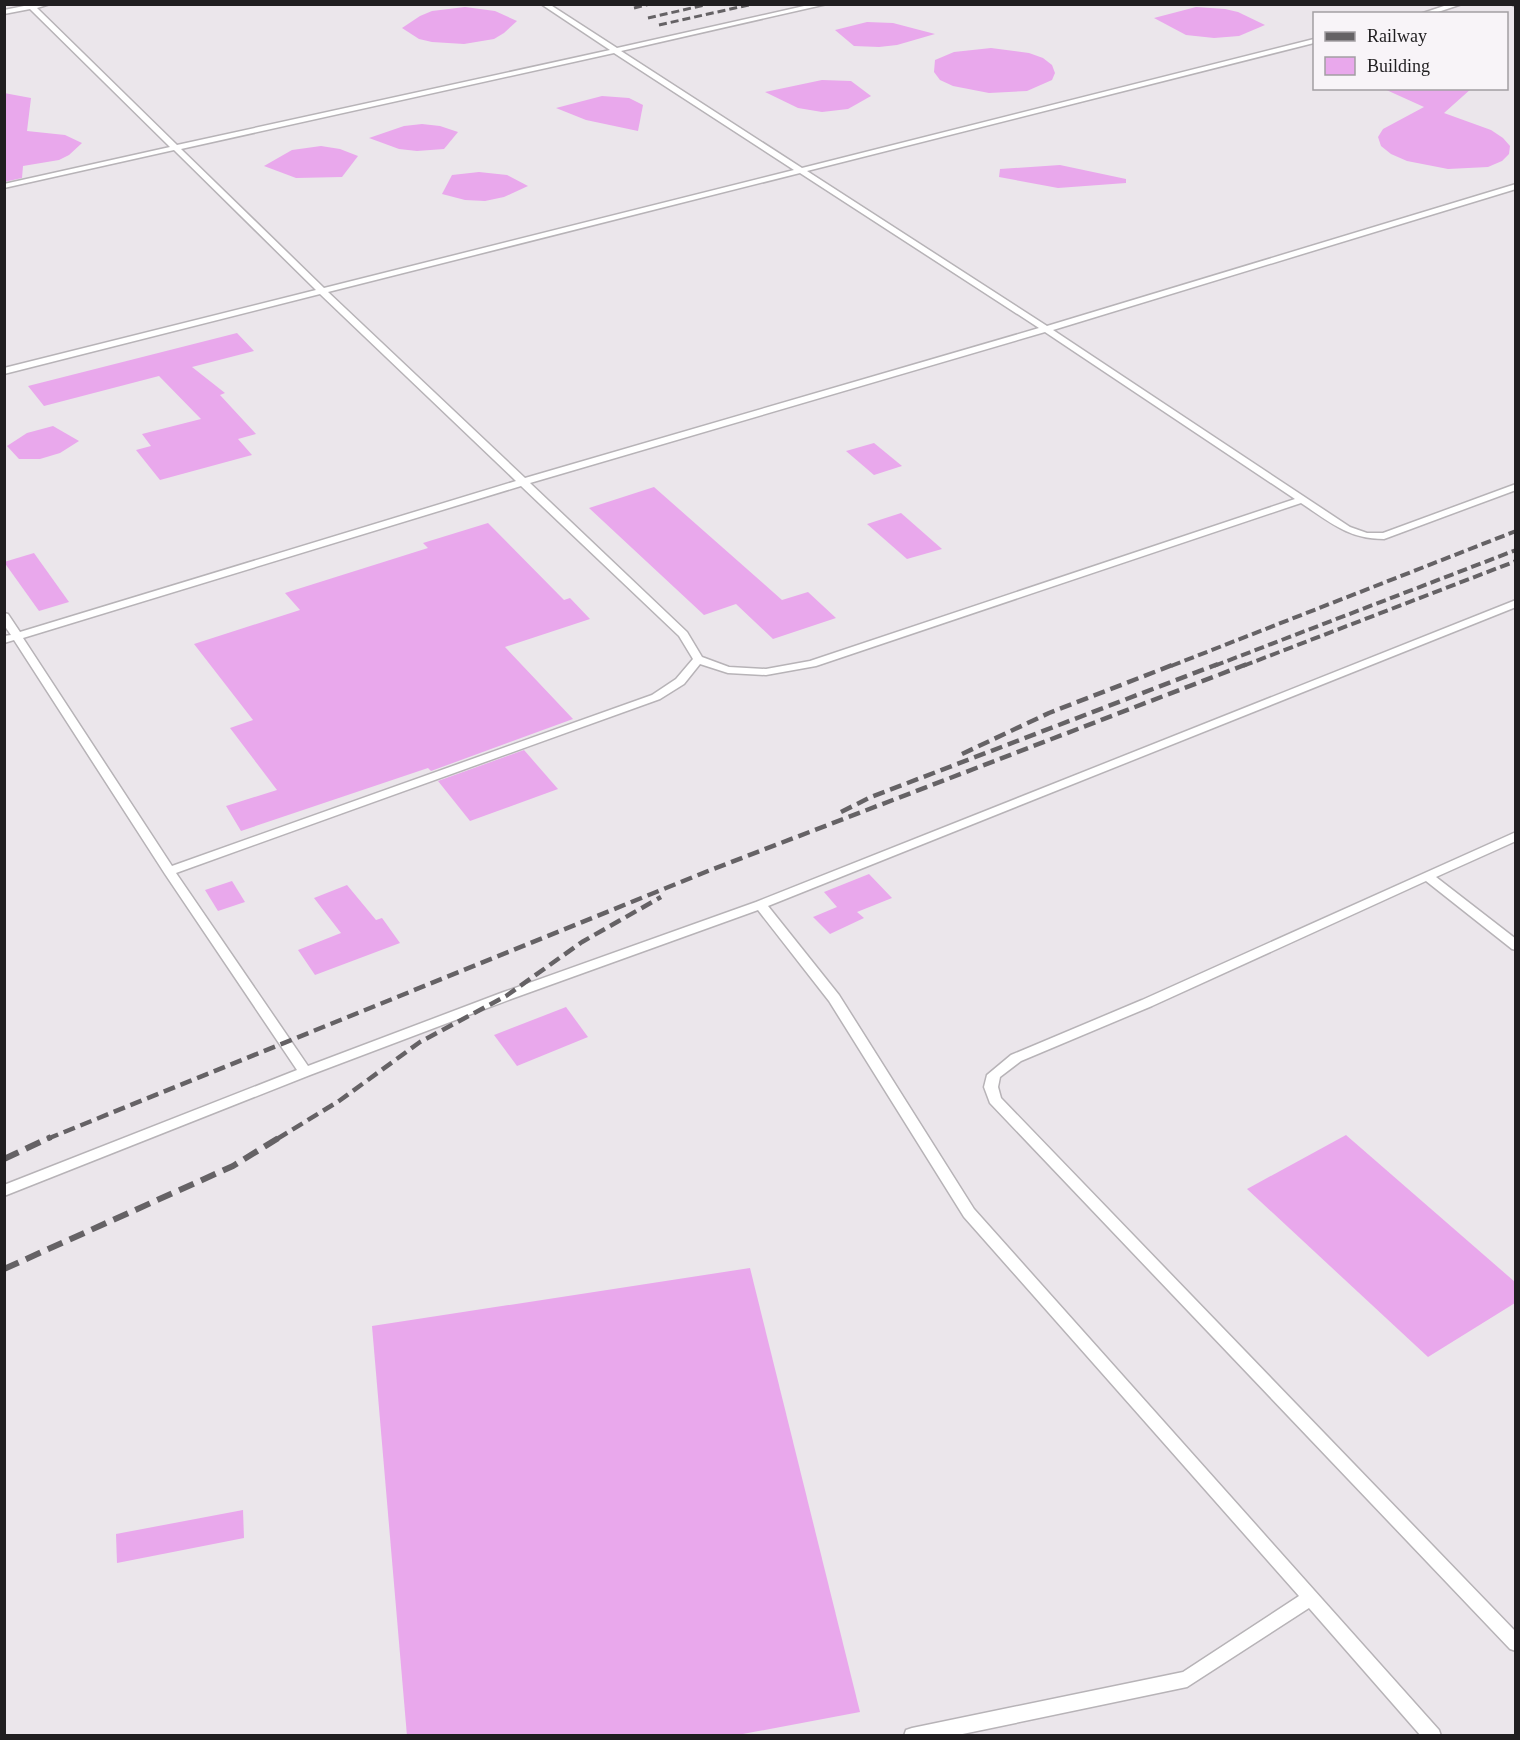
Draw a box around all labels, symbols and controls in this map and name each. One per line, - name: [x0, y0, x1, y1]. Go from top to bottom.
- legend: [1313, 12, 1508, 90]
- text: Railway: [1367, 26, 1427, 46]
- text: Building: [1367, 56, 1430, 76]

